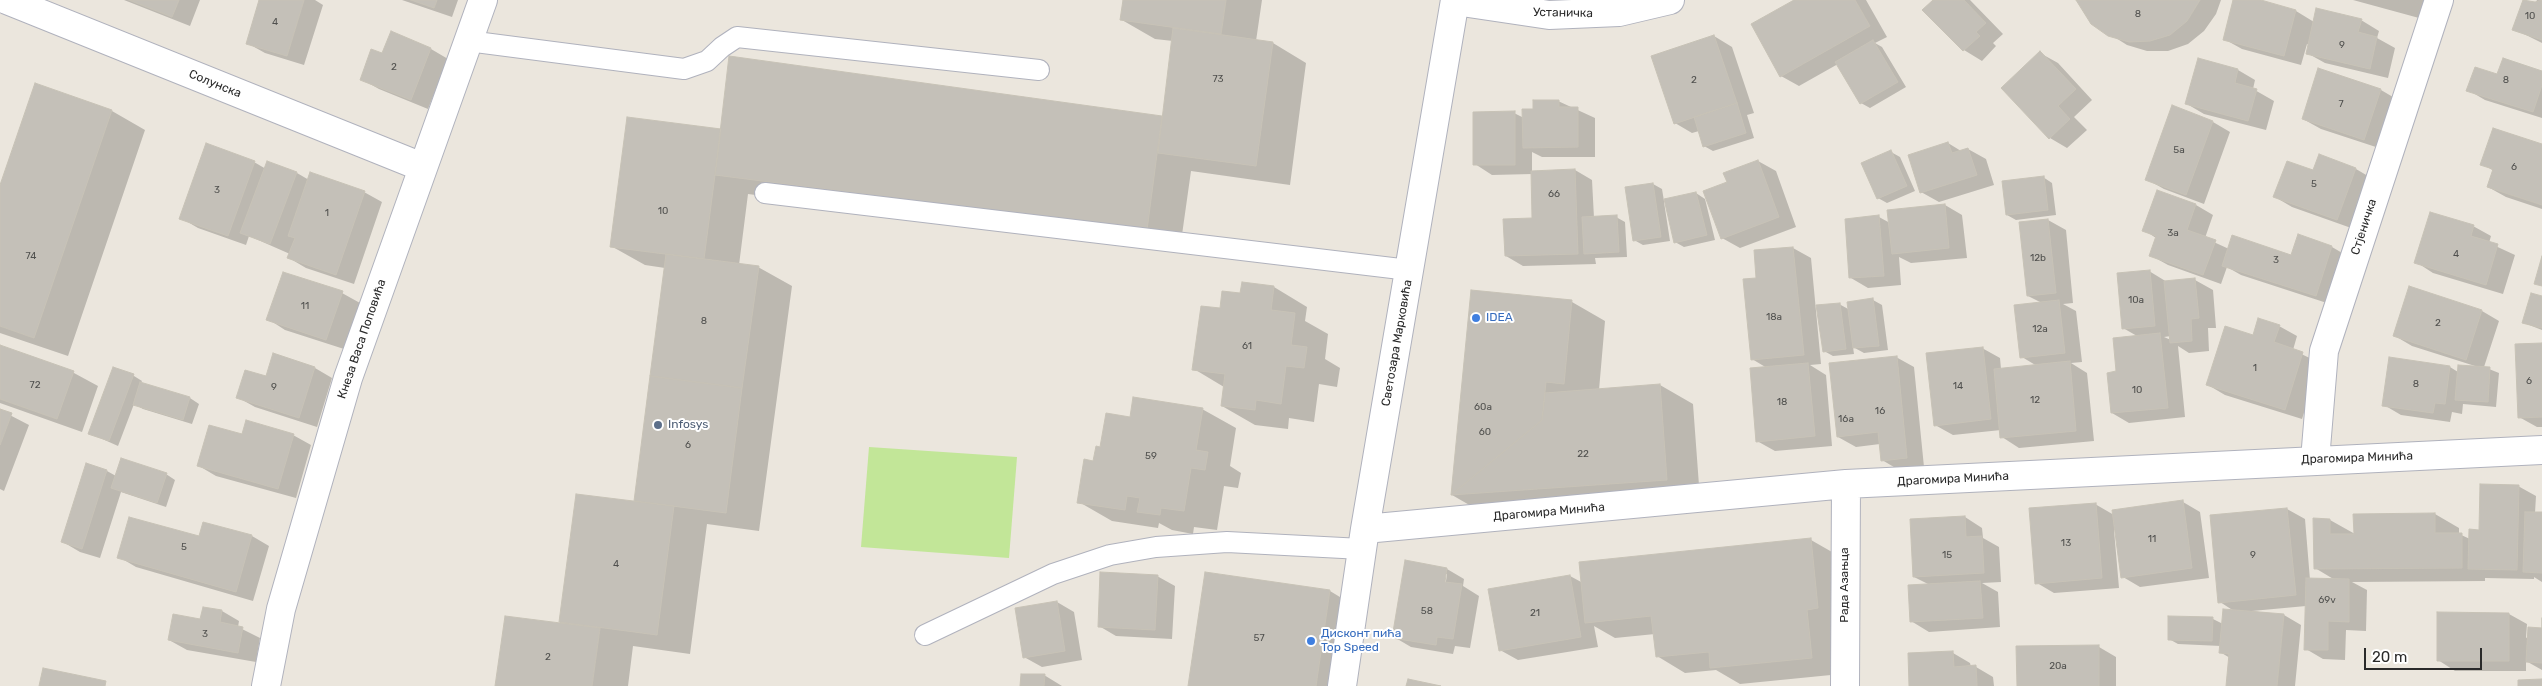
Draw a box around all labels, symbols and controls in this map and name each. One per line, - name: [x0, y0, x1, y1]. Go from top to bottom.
- street label: Устаничка: [1533, 5, 1593, 21]
- house number: 8: [2135, 8, 2141, 20]
- house number: 10: [2525, 10, 2535, 22]
- house number: 4: [272, 16, 278, 28]
- house number: 9: [2339, 39, 2345, 51]
- house number: 2: [391, 61, 397, 73]
- street label: Солунска: [187, 67, 243, 101]
- house number: 73: [1212, 73, 1224, 85]
- house number: 2: [1691, 74, 1697, 86]
- house number: 8: [2503, 74, 2509, 86]
- house number: 7: [2338, 98, 2344, 110]
- house number: 5a: [2173, 144, 2185, 156]
- house number: 6: [2511, 161, 2517, 173]
- house number: 5: [2311, 178, 2317, 190]
- house number: 3: [214, 184, 220, 196]
- house number: 66: [1548, 188, 1560, 200]
- street label: Стјеничка: [2348, 197, 2380, 257]
- house number: 10: [658, 205, 668, 217]
- house number: 1: [325, 207, 329, 219]
- house number: 3a: [2167, 227, 2179, 239]
- house number: 4: [2453, 248, 2459, 260]
- house number: 74: [26, 250, 36, 262]
- house number: 12b: [2030, 252, 2046, 264]
- house number: 3: [2273, 254, 2279, 266]
- street label: Кнеза Васа Поповића: [335, 277, 389, 401]
- street label: Светозара Марковића: [1379, 279, 1415, 407]
- house number: 10a: [2128, 294, 2144, 306]
- house number: 11: [301, 300, 309, 312]
- place label: IDEA: [1486, 311, 1513, 325]
- house number: 18a: [1766, 311, 1782, 323]
- marker: IDEA: [1470, 312, 1482, 324]
- house number: 8: [701, 315, 707, 327]
- house number: 2: [2435, 317, 2441, 329]
- house number: 12a: [2032, 323, 2048, 335]
- house number: 61: [1242, 340, 1252, 352]
- house number: 1: [2253, 362, 2257, 374]
- house number: 6: [2526, 375, 2532, 387]
- house number: 8: [2413, 378, 2419, 390]
- house number: 72: [30, 379, 40, 391]
- house number: 14: [1953, 380, 1963, 392]
- house number: 9: [271, 381, 277, 393]
- house number: 10: [2132, 384, 2142, 396]
- house number: 12: [2030, 394, 2040, 406]
- house number: 18: [1777, 396, 1787, 408]
- house number: 60a: [1474, 401, 1492, 413]
- house number: 16: [1875, 405, 1885, 417]
- house number: 16a: [1838, 413, 1854, 425]
- place label: Infosys: [668, 418, 708, 432]
- marker: Infosys: [652, 419, 664, 431]
- house number: 60: [1479, 426, 1491, 438]
- house number: 6: [685, 439, 691, 451]
- house number: 22: [1577, 448, 1589, 460]
- street label: Драгомира Минића: [2301, 449, 2413, 467]
- house number: 59: [1145, 450, 1157, 462]
- street label: Драгомира Минића: [1897, 469, 2009, 489]
- street label: Драгомира Минића: [1493, 500, 1605, 524]
- house number: 11: [2148, 533, 2156, 545]
- house number: 13: [2061, 537, 2071, 549]
- house number: 5: [181, 541, 187, 553]
- street label: Рада Азањца: [1838, 547, 1852, 623]
- house number: 15: [1942, 549, 1952, 561]
- house number: 9: [2250, 549, 2256, 561]
- house number: 4: [613, 558, 619, 570]
- house number: 69v: [2318, 594, 2336, 606]
- house number: 58: [1421, 605, 1433, 617]
- house number: 21: [1530, 607, 1540, 619]
- place label: Дисконт пића Top Speed: [1321, 627, 1401, 655]
- house number: 3: [202, 628, 208, 640]
- house number: 57: [1253, 632, 1265, 644]
- marker: Дисконт пића Top Speed: [1305, 635, 1317, 647]
- scale bar: [2367, 638, 2484, 670]
- text: 20 m: [2372, 648, 2407, 666]
- house number: 2: [545, 651, 551, 663]
- house number: 20a: [2049, 660, 2067, 672]

